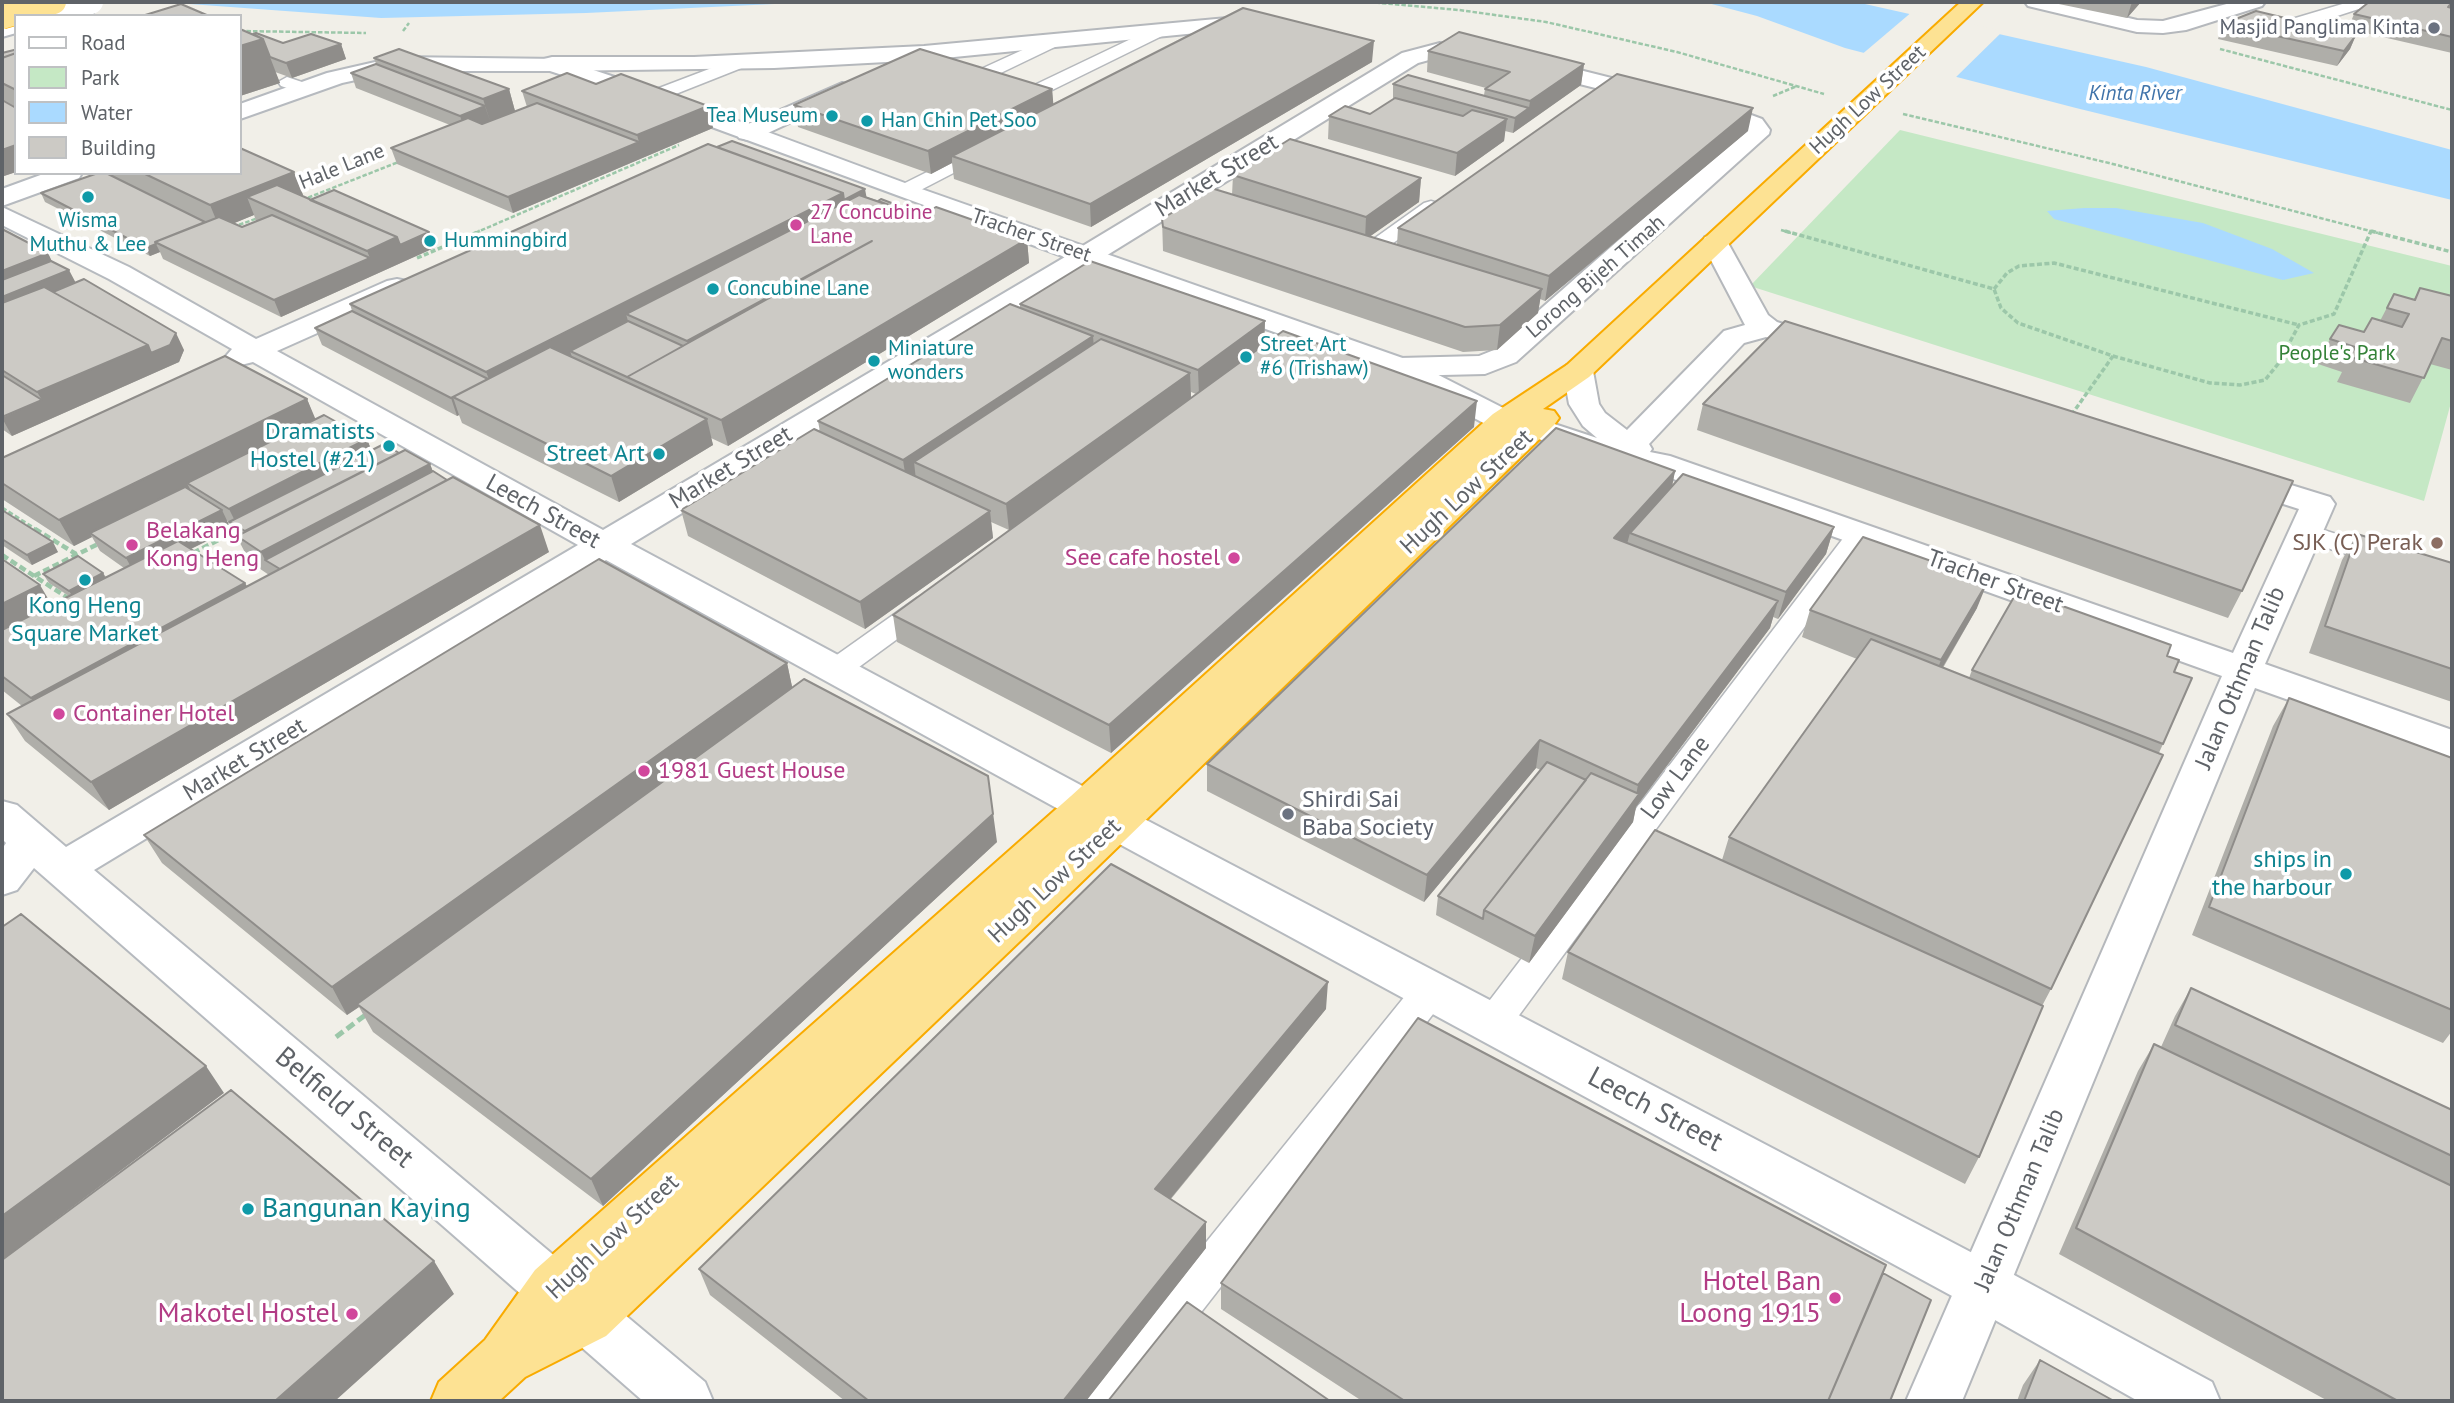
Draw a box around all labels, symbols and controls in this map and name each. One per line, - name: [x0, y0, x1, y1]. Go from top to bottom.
- legend: [14, 14, 242, 175]
- place label: Masjid Panglima Kinta: [2220, 15, 2420, 41]
- marker: Masjid Panglima Kinta: [2426, 20, 2442, 36]
- text: Road: [81, 29, 125, 56]
- street label: Hugh Low Street: [1805, 40, 1931, 160]
- text: Park: [81, 64, 120, 91]
- water label: Kinta River: [2088, 81, 2182, 107]
- text: Water: [81, 99, 133, 126]
- place label: Tea Museum: [707, 103, 818, 129]
- marker: Tea Museum: [824, 108, 840, 124]
- place label: Han Chin Pet Soo: [881, 108, 1037, 134]
- marker: Han Chin Pet Soo: [859, 113, 875, 129]
- street label: Market Street: [1150, 128, 1284, 224]
- text: Building: [81, 134, 156, 161]
- street label: Hale Lane: [296, 138, 388, 196]
- marker: Wisma Muthu & Lee: [80, 189, 96, 205]
- place label: 27 Concubine Lane: [810, 200, 932, 250]
- street label: Tracher Street: [968, 204, 1094, 268]
- place label: Wisma Muthu & Lee: [30, 208, 146, 258]
- street label: Lorong Bijeh Timah: [1522, 210, 1670, 344]
- marker: 27 Concubine Lane: [788, 217, 804, 233]
- place label: Hummingbird: [444, 228, 567, 254]
- marker: Hummingbird: [422, 233, 438, 249]
- place label: Concubine Lane: [727, 276, 870, 302]
- marker: Concubine Lane: [705, 281, 721, 297]
- place label: Street Art #6 (Trishaw): [1260, 332, 1369, 382]
- place label: Miniature wonders: [888, 336, 974, 386]
- park label: People's Park: [2279, 341, 2395, 367]
- marker: Street Art #6 (Trishaw): [1238, 349, 1254, 365]
- marker: Miniature wonders: [866, 353, 882, 369]
- place label: Dramatists Hostel (#21): [250, 418, 375, 474]
- street label: Market Street: [664, 420, 798, 516]
- street label: Hugh Low Street: [1395, 423, 1539, 561]
- marker: Dramatists Hostel (#21): [381, 438, 397, 454]
- place label: Street Art: [546, 440, 645, 468]
- marker: Street Art: [651, 446, 667, 462]
- street label: Leech Street: [481, 469, 605, 555]
- place label: Belakang Kong Heng: [146, 517, 259, 573]
- place label: SJK (C) Perak: [2292, 529, 2423, 557]
- marker: SJK (C) Perak: [2429, 535, 2445, 551]
- marker: Belakang Kong Heng: [124, 537, 140, 553]
- place label: See cafe hostel: [1065, 544, 1220, 572]
- street label: Tracher Street: [1923, 544, 2067, 620]
- marker: See cafe hostel: [1226, 550, 1242, 566]
- marker: Kong Heng Square Market: [77, 572, 93, 588]
- street label: Jalan Othman Talib: [2190, 583, 2292, 773]
- place label: Kong Heng Square Market: [11, 592, 159, 648]
- place label: Container Hotel: [73, 700, 234, 728]
- marker: Container Hotel: [51, 706, 67, 722]
- street label: Market Street: [178, 712, 312, 808]
- street label: Low Lane: [1635, 731, 1717, 825]
- place label: 1981 Guest House: [658, 757, 845, 785]
- marker: 1981 Guest House: [636, 763, 652, 779]
- place label: Shirdi Sai Baba Society: [1302, 786, 1434, 842]
- marker: Shirdi Sai Baba Society: [1280, 806, 1296, 822]
- street label: Hugh Low Street: [983, 812, 1127, 950]
- place label: ships in the harbour: [2212, 846, 2332, 902]
- marker: ships in the harbour: [2338, 866, 2354, 882]
- street label: Belfield Street: [268, 1040, 420, 1176]
- street label: Leech Street: [1582, 1061, 1728, 1159]
- street label: Jalan Othman Talib: [1969, 1105, 2071, 1295]
- street label: Hugh Low Street: [541, 1168, 685, 1306]
- place label: Bangunan Kaying: [262, 1192, 471, 1226]
- marker: Bangunan Kaying: [240, 1201, 256, 1217]
- place label: Hotel Ban Loong 1915: [1679, 1265, 1821, 1331]
- marker: Hotel Ban Loong 1915: [1827, 1290, 1843, 1306]
- place label: Makotel Hostel: [158, 1297, 338, 1331]
- marker: Makotel Hostel: [344, 1306, 360, 1322]

